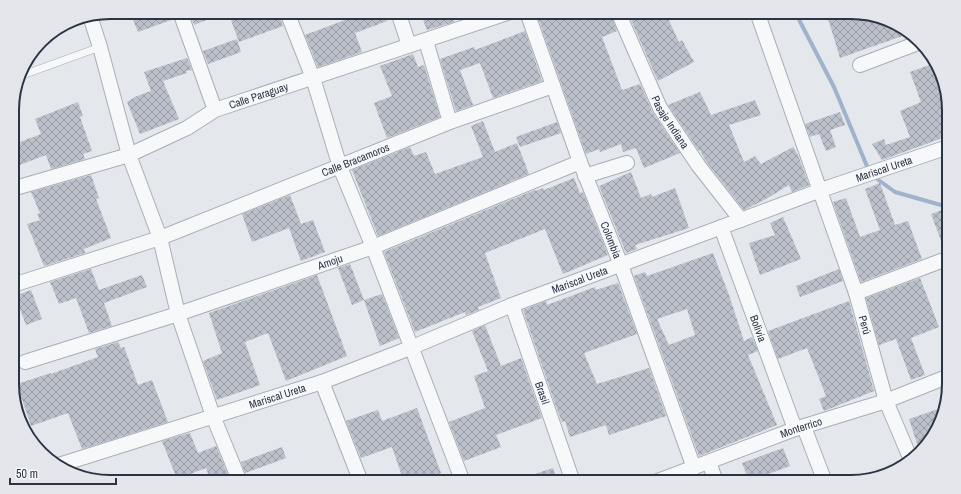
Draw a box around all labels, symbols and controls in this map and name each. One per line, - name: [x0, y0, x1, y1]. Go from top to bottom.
- street label: Calle Paraguay: [227, 79, 291, 112]
- street label: Pasaje Indiana: [648, 93, 692, 151]
- street label: Calle Bracamoros: [320, 140, 392, 180]
- street label: Mariscal Ureta: [854, 153, 914, 185]
- street label: Colombia: [597, 219, 625, 261]
- street label: Amoju: [315, 251, 345, 273]
- street label: Mariscal Ureta: [550, 263, 610, 297]
- street label: Bolivia: [747, 313, 769, 344]
- street label: Perú: [856, 314, 874, 336]
- street label: Brasil: [532, 380, 553, 406]
- street label: Mariscal Ureta: [247, 381, 308, 412]
- street label: Monterrico: [778, 414, 824, 441]
- scale bar: [10, 460, 116, 486]
- text: 50 m: [16, 466, 38, 482]

